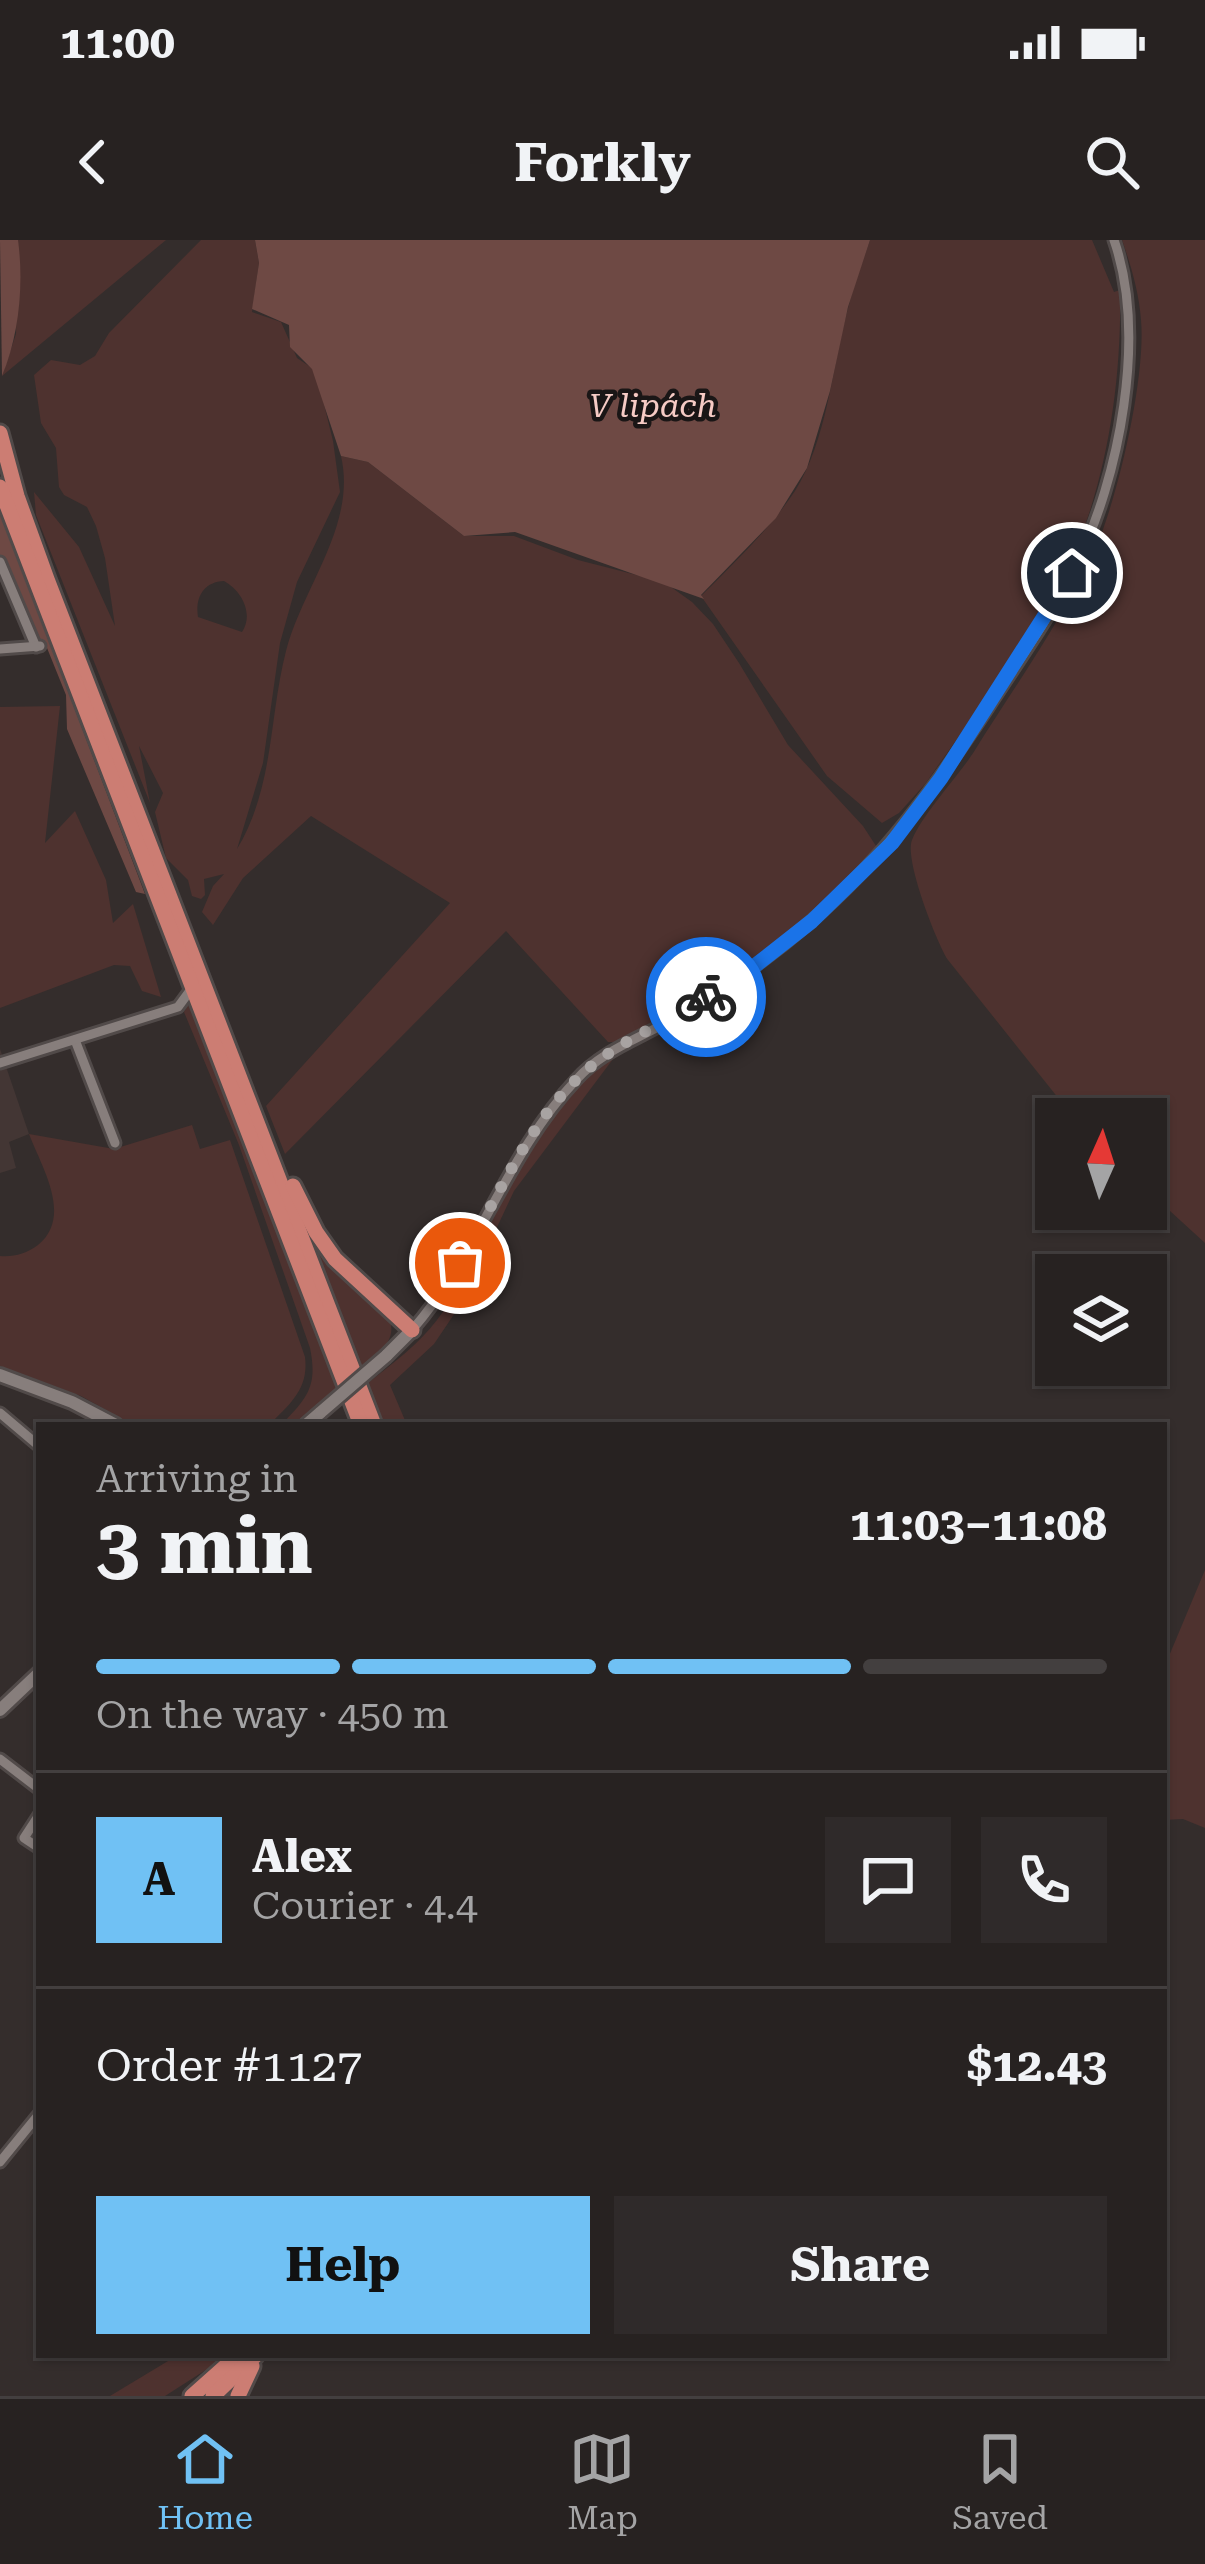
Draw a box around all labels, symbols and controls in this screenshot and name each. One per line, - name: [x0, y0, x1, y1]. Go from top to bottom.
- text: 11:00: [60, 16, 175, 69]
- icon: back: [60, 129, 126, 195]
- icon: search: [1079, 129, 1145, 195]
- text: Forkly: [514, 131, 691, 194]
- park label: V lipách: [589, 386, 717, 425]
- pin: [1021, 522, 1123, 624]
- icon: home: [1039, 540, 1105, 606]
- courier: [646, 937, 766, 1057]
- icon: bike: [673, 964, 739, 1030]
- north arrow: [1035, 1098, 1167, 1230]
- map controls: [1035, 1098, 1167, 1386]
- pin: [409, 1212, 511, 1314]
- icon: bag: [427, 1230, 493, 1296]
- button: layers: [1035, 1254, 1167, 1386]
- text: Arriving in: [96, 1456, 298, 1502]
- text: 11:03–11:08: [850, 1498, 1107, 1551]
- text: 3 min: [96, 1501, 313, 1592]
- text: On the way · 450 m: [96, 1692, 448, 1738]
- button: chat: [825, 1817, 951, 1943]
- button: phone: [981, 1817, 1107, 1943]
- text: Alex: [252, 1830, 352, 1883]
- text: A: [143, 1853, 175, 1906]
- text: Courier · 4.4: [252, 1883, 478, 1929]
- text: Order #1127: [96, 2039, 362, 2092]
- text: $12.43: [967, 2039, 1107, 2092]
- button: Help: [96, 2196, 590, 2334]
- button: Share: [614, 2196, 1107, 2334]
- tab: Home: [157, 2426, 253, 2537]
- tab: Map: [567, 2426, 638, 2537]
- tab: Saved: [952, 2426, 1048, 2537]

